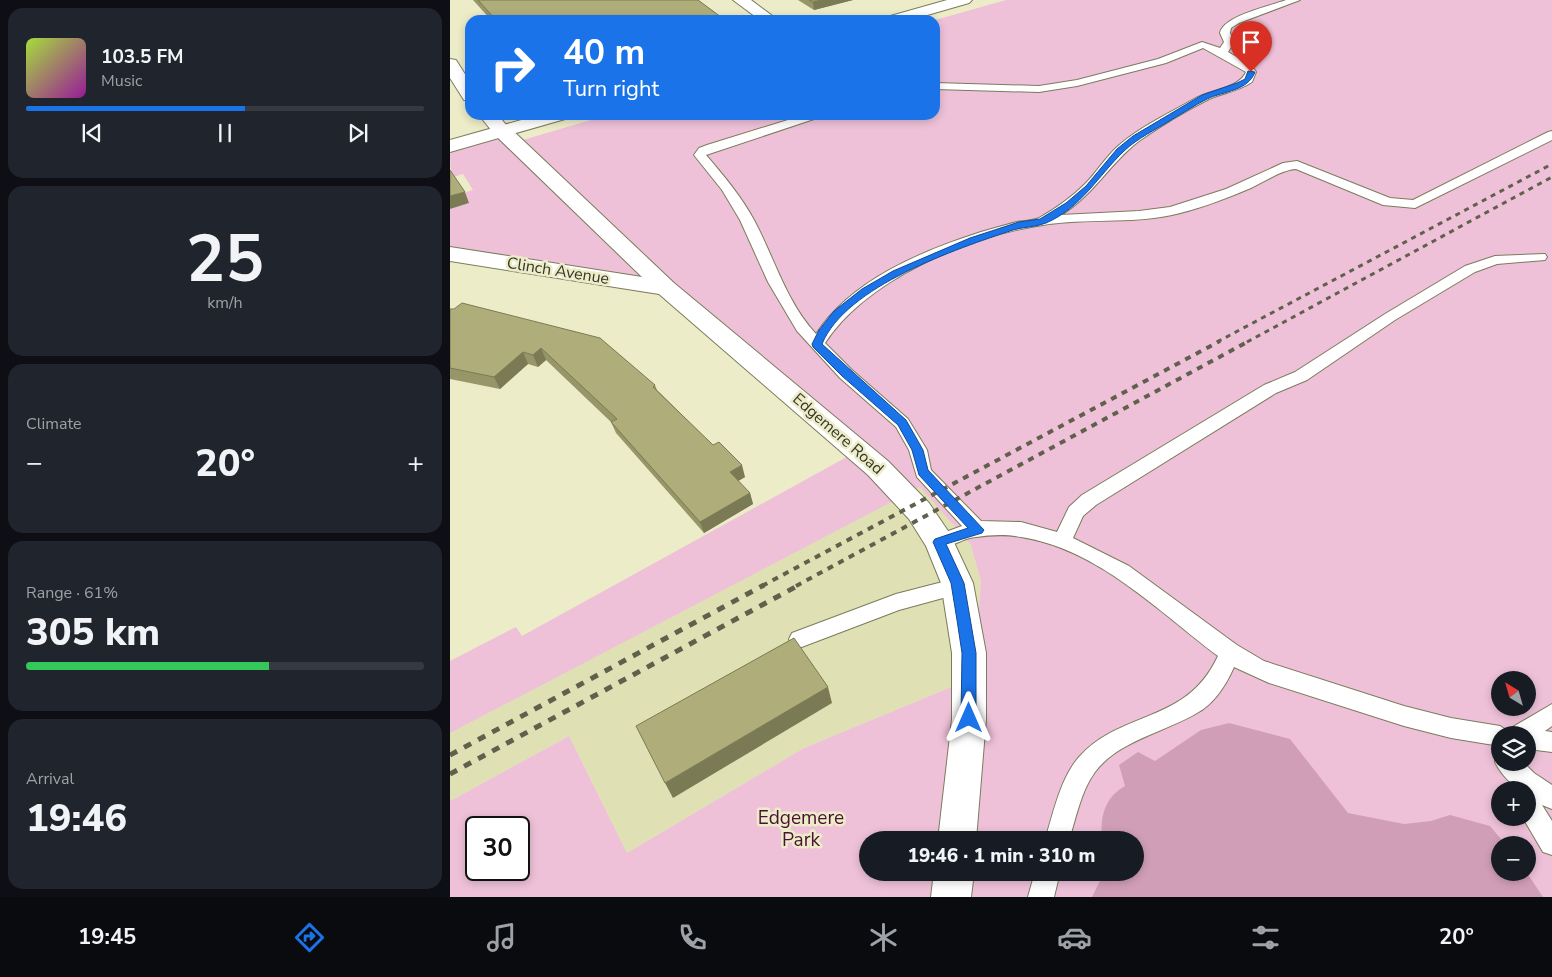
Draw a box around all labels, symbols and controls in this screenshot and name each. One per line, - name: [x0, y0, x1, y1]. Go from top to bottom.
- pin: [1230, 21, 1272, 72]
- icon: arrive: [1237, 28, 1265, 56]
- text: 40 m: [563, 29, 645, 76]
- icon: right: [480, 35, 545, 100]
- text: 103.5 FM: [101, 44, 184, 70]
- text: Music: [101, 70, 142, 92]
- text: Turn right: [563, 74, 659, 104]
- icon: previous: [78, 119, 106, 147]
- icon: pause: [211, 119, 239, 147]
- icon: next: [344, 119, 372, 147]
- text: 25: [186, 215, 264, 304]
- street label: Clinch Avenue: [505, 252, 611, 290]
- text: km/h: [207, 292, 243, 314]
- street label: Edgemere Road: [788, 388, 888, 480]
- text: Climate: [26, 413, 81, 435]
- text: 20°: [195, 438, 255, 489]
- text: −: [26, 444, 43, 482]
- text: +: [407, 444, 424, 482]
- text: Range · 61%: [26, 582, 118, 604]
- text: 305 km: [26, 607, 160, 658]
- north arrow: [1491, 671, 1536, 716]
- map controls: [1491, 671, 1536, 881]
- position arrow: [942, 691, 994, 743]
- button: layers: [1491, 726, 1536, 771]
- text: Arrival: [26, 768, 74, 790]
- button: +: [1491, 781, 1536, 826]
- text: 19:46: [26, 793, 127, 844]
- park label: Edgemere Park: [758, 805, 844, 853]
- speed limit sign: 30: [465, 816, 530, 881]
- button: −: [1491, 836, 1536, 881]
- text: 19:46 · 1 min · 310 m: [908, 843, 1095, 869]
- icon: directions: [292, 920, 327, 955]
- icon: music: [484, 920, 519, 955]
- icon: phone: [675, 920, 710, 955]
- icon: climate: [866, 920, 901, 955]
- icon: car: [1057, 920, 1092, 955]
- icon: filters: [1248, 920, 1283, 955]
- text: 19:45: [78, 922, 136, 952]
- text: 20°: [1439, 922, 1474, 952]

